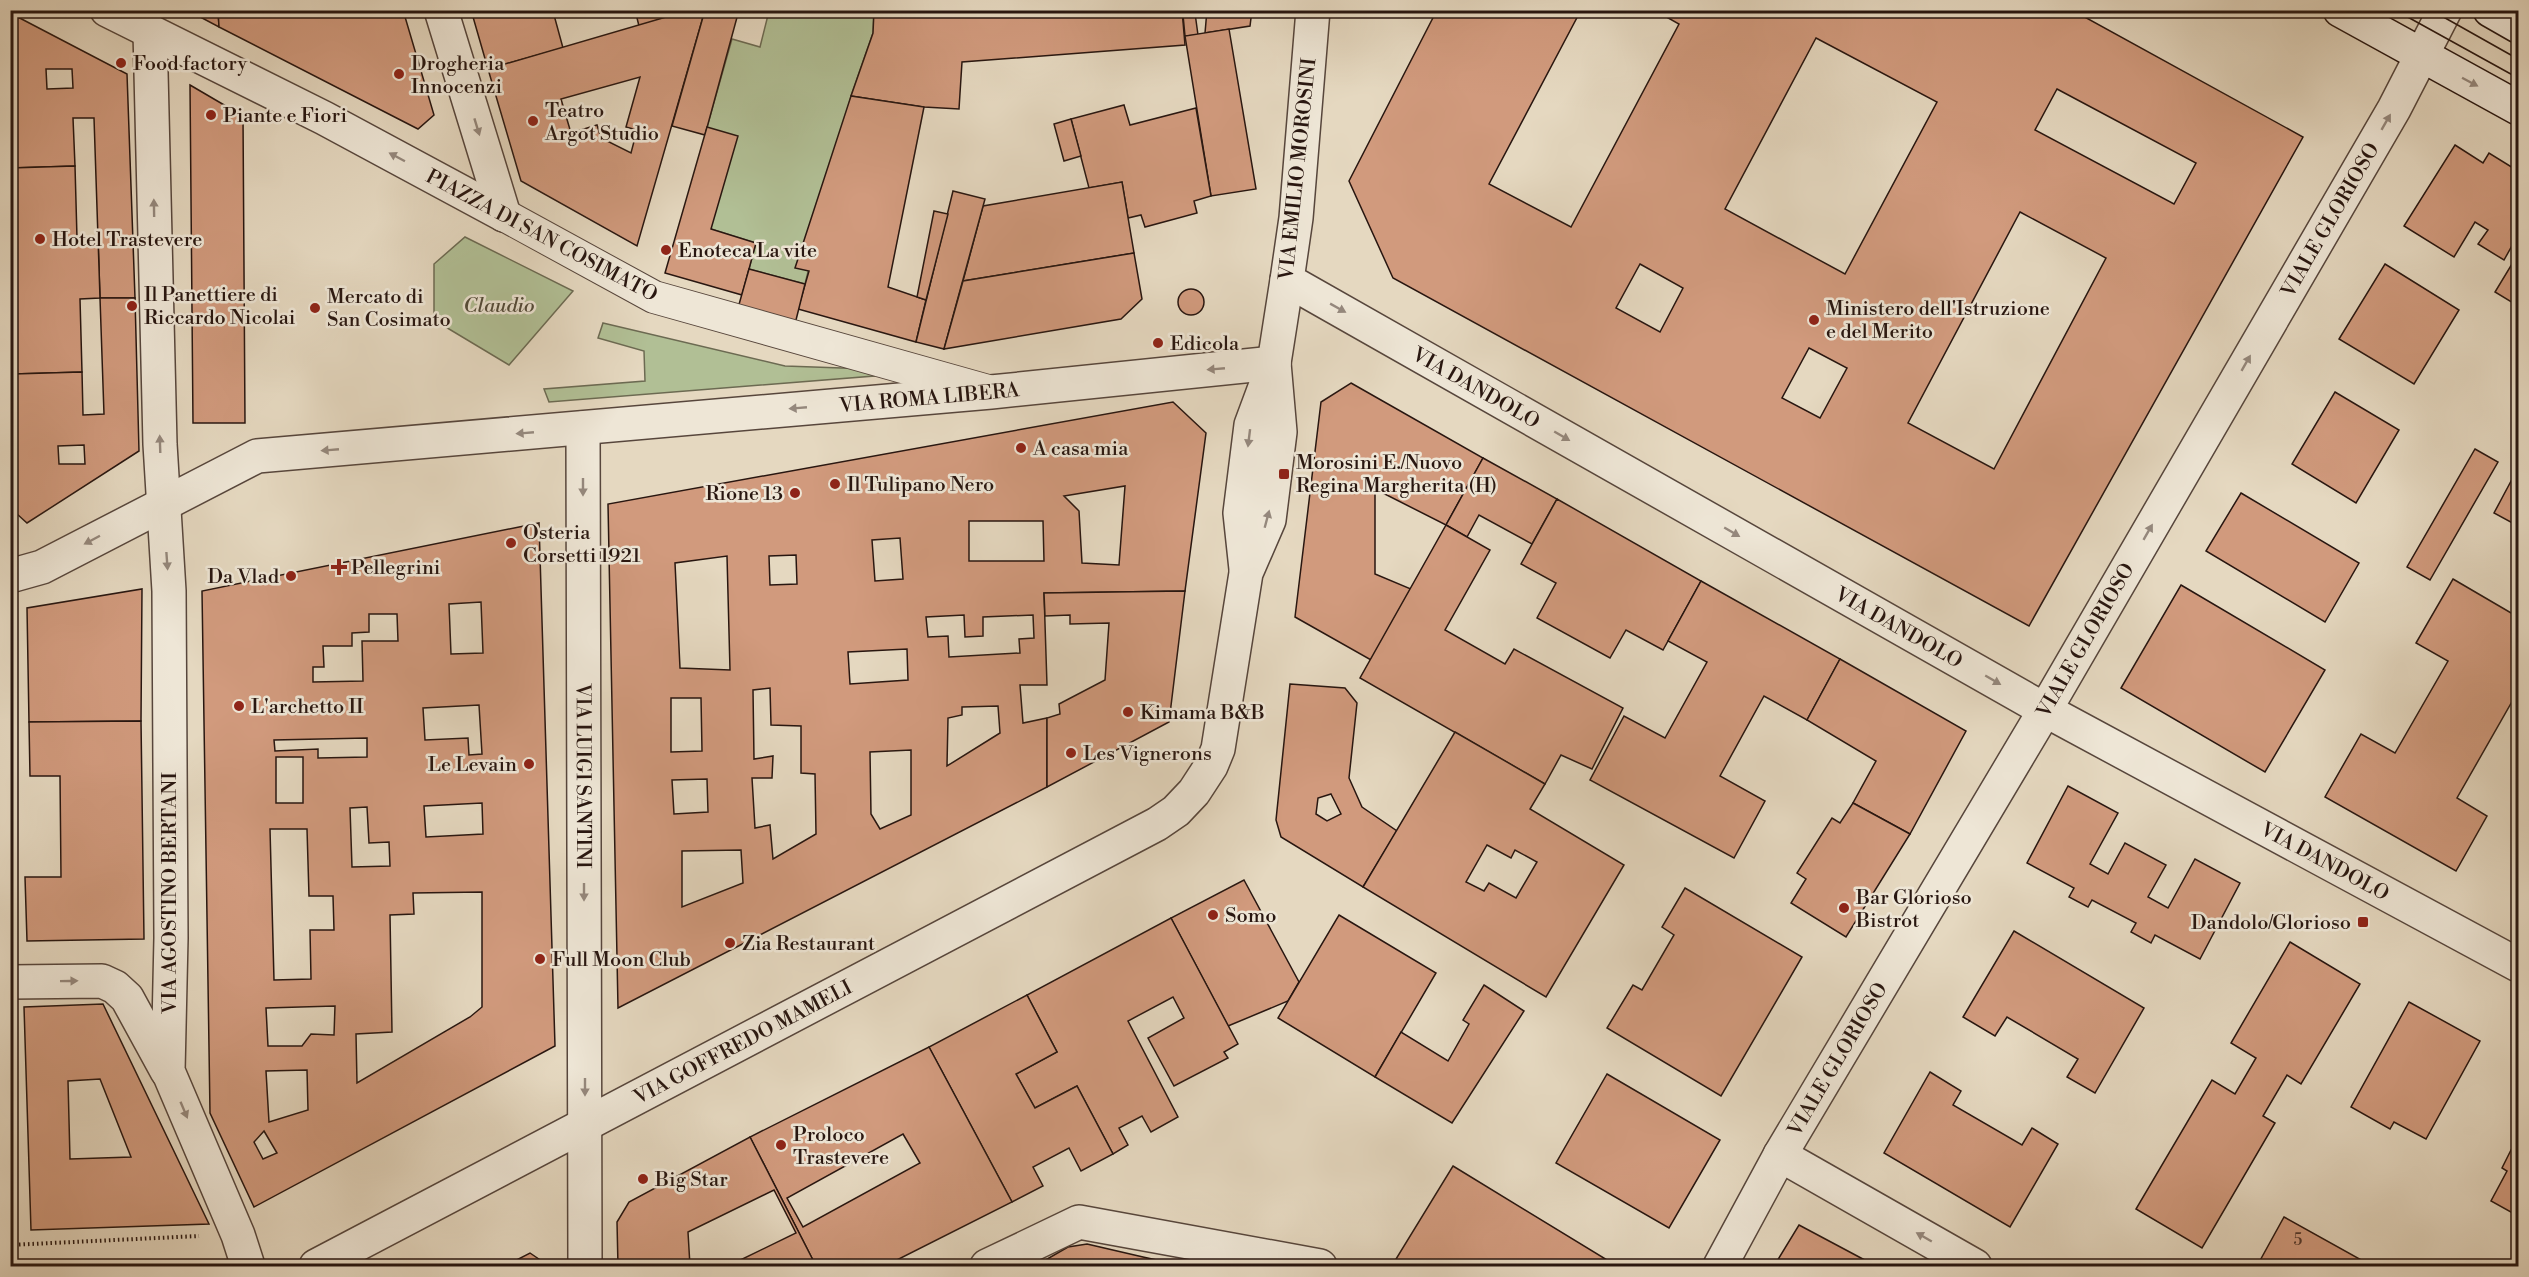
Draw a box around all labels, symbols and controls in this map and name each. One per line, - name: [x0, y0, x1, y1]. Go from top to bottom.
- place label: Food factory: [133, 52, 248, 77]
- place label: Drogheria Innocenzi: [411, 52, 505, 100]
- marker: Food factory: [114, 56, 128, 70]
- street label: VIA EMILIO MOROSINI: [1274, 56, 1323, 283]
- marker: Drogheria Innocenzi: [392, 67, 406, 81]
- one-way arrow: [2462, 76, 2479, 86]
- place label: Teatro Argot Studio: [544, 99, 659, 147]
- place label: Piante e Fiori: [223, 104, 347, 129]
- marker: Piante e Fiori: [204, 108, 218, 122]
- marker: Teatro Argot Studio: [526, 114, 540, 128]
- one-way arrow: [2381, 114, 2392, 130]
- one-way arrow: [473, 118, 482, 136]
- street label: VIALE GLORIOSO: [2276, 139, 2386, 303]
- one-way arrow: [388, 152, 405, 162]
- street label: PIAZZA DI SAN COSIMATO: [421, 165, 661, 308]
- one-way arrow: [150, 198, 159, 217]
- place label: Hotel Trastevere: [52, 228, 202, 253]
- marker: Hotel Trastevere: [33, 232, 47, 246]
- place label: Enoteca La vite: [678, 239, 817, 264]
- marker: Enoteca La vite: [659, 243, 673, 257]
- place label: Il Panettiere di Riccardo Nicolai: [144, 283, 296, 331]
- place label: Mercato di San Cosimato: [327, 285, 451, 333]
- park label: Claudio: [464, 294, 534, 319]
- place label: Ministero dell'Istruzione e del Merito: [1826, 297, 2050, 345]
- marker: Il Panettiere di Riccardo Nicolai: [125, 299, 139, 313]
- marker: Mercato di San Cosimato: [308, 301, 322, 315]
- one-way arrow: [1330, 303, 1347, 313]
- marker: Ministero dell'Istruzione e del Merito: [1807, 313, 1821, 327]
- place label: Edicola: [1170, 332, 1240, 357]
- marker: Edicola: [1151, 336, 1165, 350]
- street label: VIA DANDOLO: [1406, 342, 1544, 435]
- one-way arrow: [2241, 354, 2251, 371]
- one-way arrow: [1207, 364, 1226, 374]
- street label: VIA ROMA LIBERA: [837, 378, 1022, 419]
- one-way arrow: [789, 403, 808, 413]
- one-way arrow: [515, 428, 534, 438]
- one-way arrow: [1245, 429, 1254, 448]
- one-way arrow: [1554, 430, 1570, 441]
- one-way arrow: [155, 435, 165, 454]
- place label: A casa mia: [1032, 437, 1129, 462]
- marker: A casa mia: [1014, 441, 1028, 455]
- one-way arrow: [321, 445, 340, 455]
- place label: Morosini E./Nuovo Regina Margherita (H): [1296, 451, 1497, 499]
- marker: Morosini E./Nuovo Regina Margherita (H): [1277, 467, 1291, 481]
- place label: Il Tulipano Nero: [847, 473, 994, 498]
- one-way arrow: [578, 477, 588, 496]
- marker: Il Tulipano Nero: [828, 477, 842, 491]
- place label: Rione 13: [706, 482, 783, 507]
- marker: Rione 13: [788, 486, 802, 500]
- one-way arrow: [1263, 510, 1273, 528]
- place label: Osteria Corsetti 1921: [523, 521, 641, 569]
- one-way arrow: [2143, 523, 2153, 540]
- one-way arrow: [1724, 527, 1741, 537]
- one-way arrow: [84, 535, 101, 545]
- marker: Osteria Corsetti 1921: [504, 536, 518, 550]
- one-way arrow: [162, 552, 172, 571]
- place label: Pellegrini: [351, 556, 441, 581]
- street label: VIALE GLORIOSO: [2031, 559, 2141, 723]
- marker: Pellegrini: [332, 560, 346, 574]
- place label: Da Vlad: [208, 565, 280, 590]
- marker: Da Vlad: [284, 569, 298, 583]
- street label: VIA DANDOLO: [1829, 582, 1967, 675]
- one-way arrow: [1984, 675, 2001, 685]
- street label: VIA LUIGI SANTINI: [570, 682, 595, 869]
- place label: L'archetto II: [251, 695, 364, 720]
- marker: L'archetto II: [232, 699, 246, 713]
- place label: Kimama B&B: [1140, 701, 1265, 726]
- marker: Kimama B&B: [1121, 705, 1135, 719]
- place label: Les Vignerons: [1083, 742, 1212, 767]
- marker: Les Vignerons: [1064, 746, 1078, 760]
- place label: Le Levain: [428, 753, 517, 778]
- marker: Le Levain: [522, 757, 536, 771]
- street label: VIA AGOSTINO BERTANI: [158, 772, 183, 1015]
- street label: VIA DANDOLO: [2255, 817, 2393, 907]
- one-way arrow: [579, 882, 589, 901]
- place label: Bar Glorioso Bistrot: [1855, 886, 1972, 934]
- marker: Bar Glorioso Bistrot: [1837, 901, 1851, 915]
- place label: Somo: [1225, 904, 1276, 929]
- marker: Somo: [1206, 908, 1220, 922]
- place label: Dandolo/Glorioso: [2191, 911, 2351, 936]
- marker: Dandolo/Glorioso: [2356, 915, 2370, 929]
- place label: Zia Restaurant: [742, 932, 875, 957]
- marker: Zia Restaurant: [723, 936, 737, 950]
- place label: Full Moon Club: [552, 948, 691, 973]
- marker: Full Moon Club: [533, 952, 547, 966]
- street label: VIA GOFFREDO MAMELI: [629, 975, 857, 1111]
- one-way arrow: [59, 976, 78, 986]
- street label: VIALE GLORIOSO: [1783, 978, 1894, 1142]
- one-way arrow: [580, 1077, 590, 1096]
- one-way arrow: [179, 1101, 189, 1119]
- place label: Proloco Trastevere: [793, 1123, 889, 1171]
- marker: Proloco Trastevere: [774, 1138, 788, 1152]
- place label: Big Star: [654, 1168, 728, 1193]
- marker: Big Star: [636, 1172, 650, 1186]
- house number: 5: [2294, 1230, 2303, 1250]
- one-way arrow: [1916, 1232, 1932, 1243]

